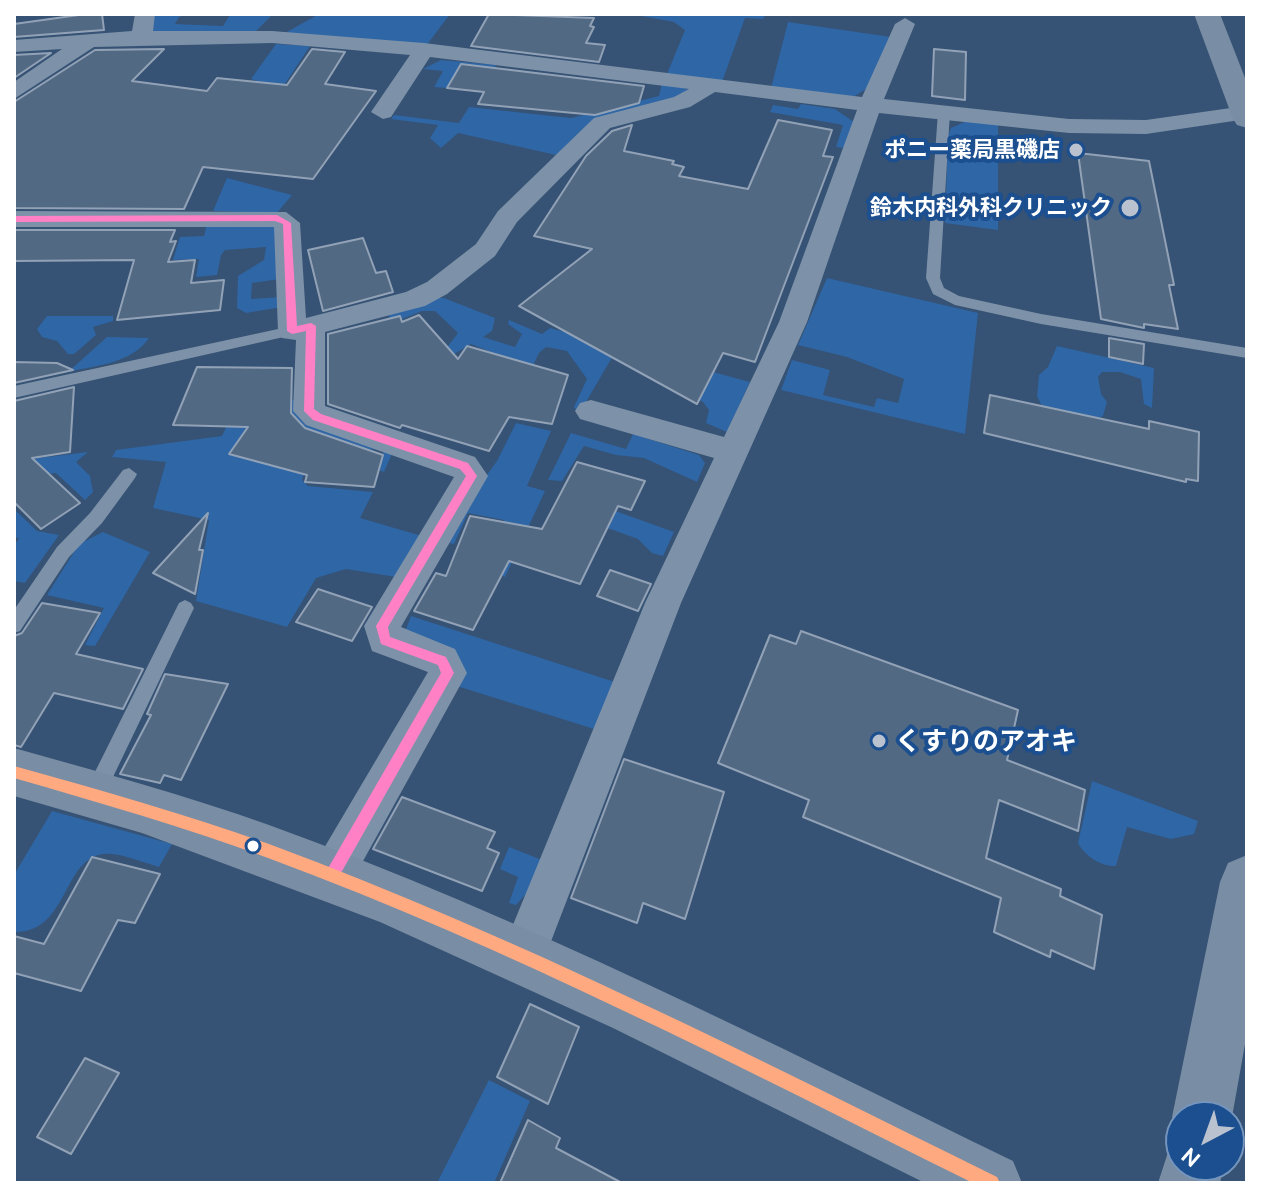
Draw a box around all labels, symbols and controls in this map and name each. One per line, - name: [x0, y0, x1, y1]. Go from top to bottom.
- place label: ポニー薬局黒磯店: [884, 137, 1060, 163]
- marker: ポニー薬局黒磯店: [1067, 141, 1085, 159]
- place label: 鈴木内科外科クリニック: [870, 195, 1112, 221]
- marker: 鈴木内科外科クリニック: [1119, 197, 1141, 219]
- place label: くすりのアオキ: [895, 725, 1077, 757]
- marker: くすりのアオキ: [870, 732, 888, 750]
- unlabelled marker: [245, 838, 261, 854]
- north arrow: [1165, 1101, 1245, 1181]
- text: N: [1176, 1143, 1205, 1173]

